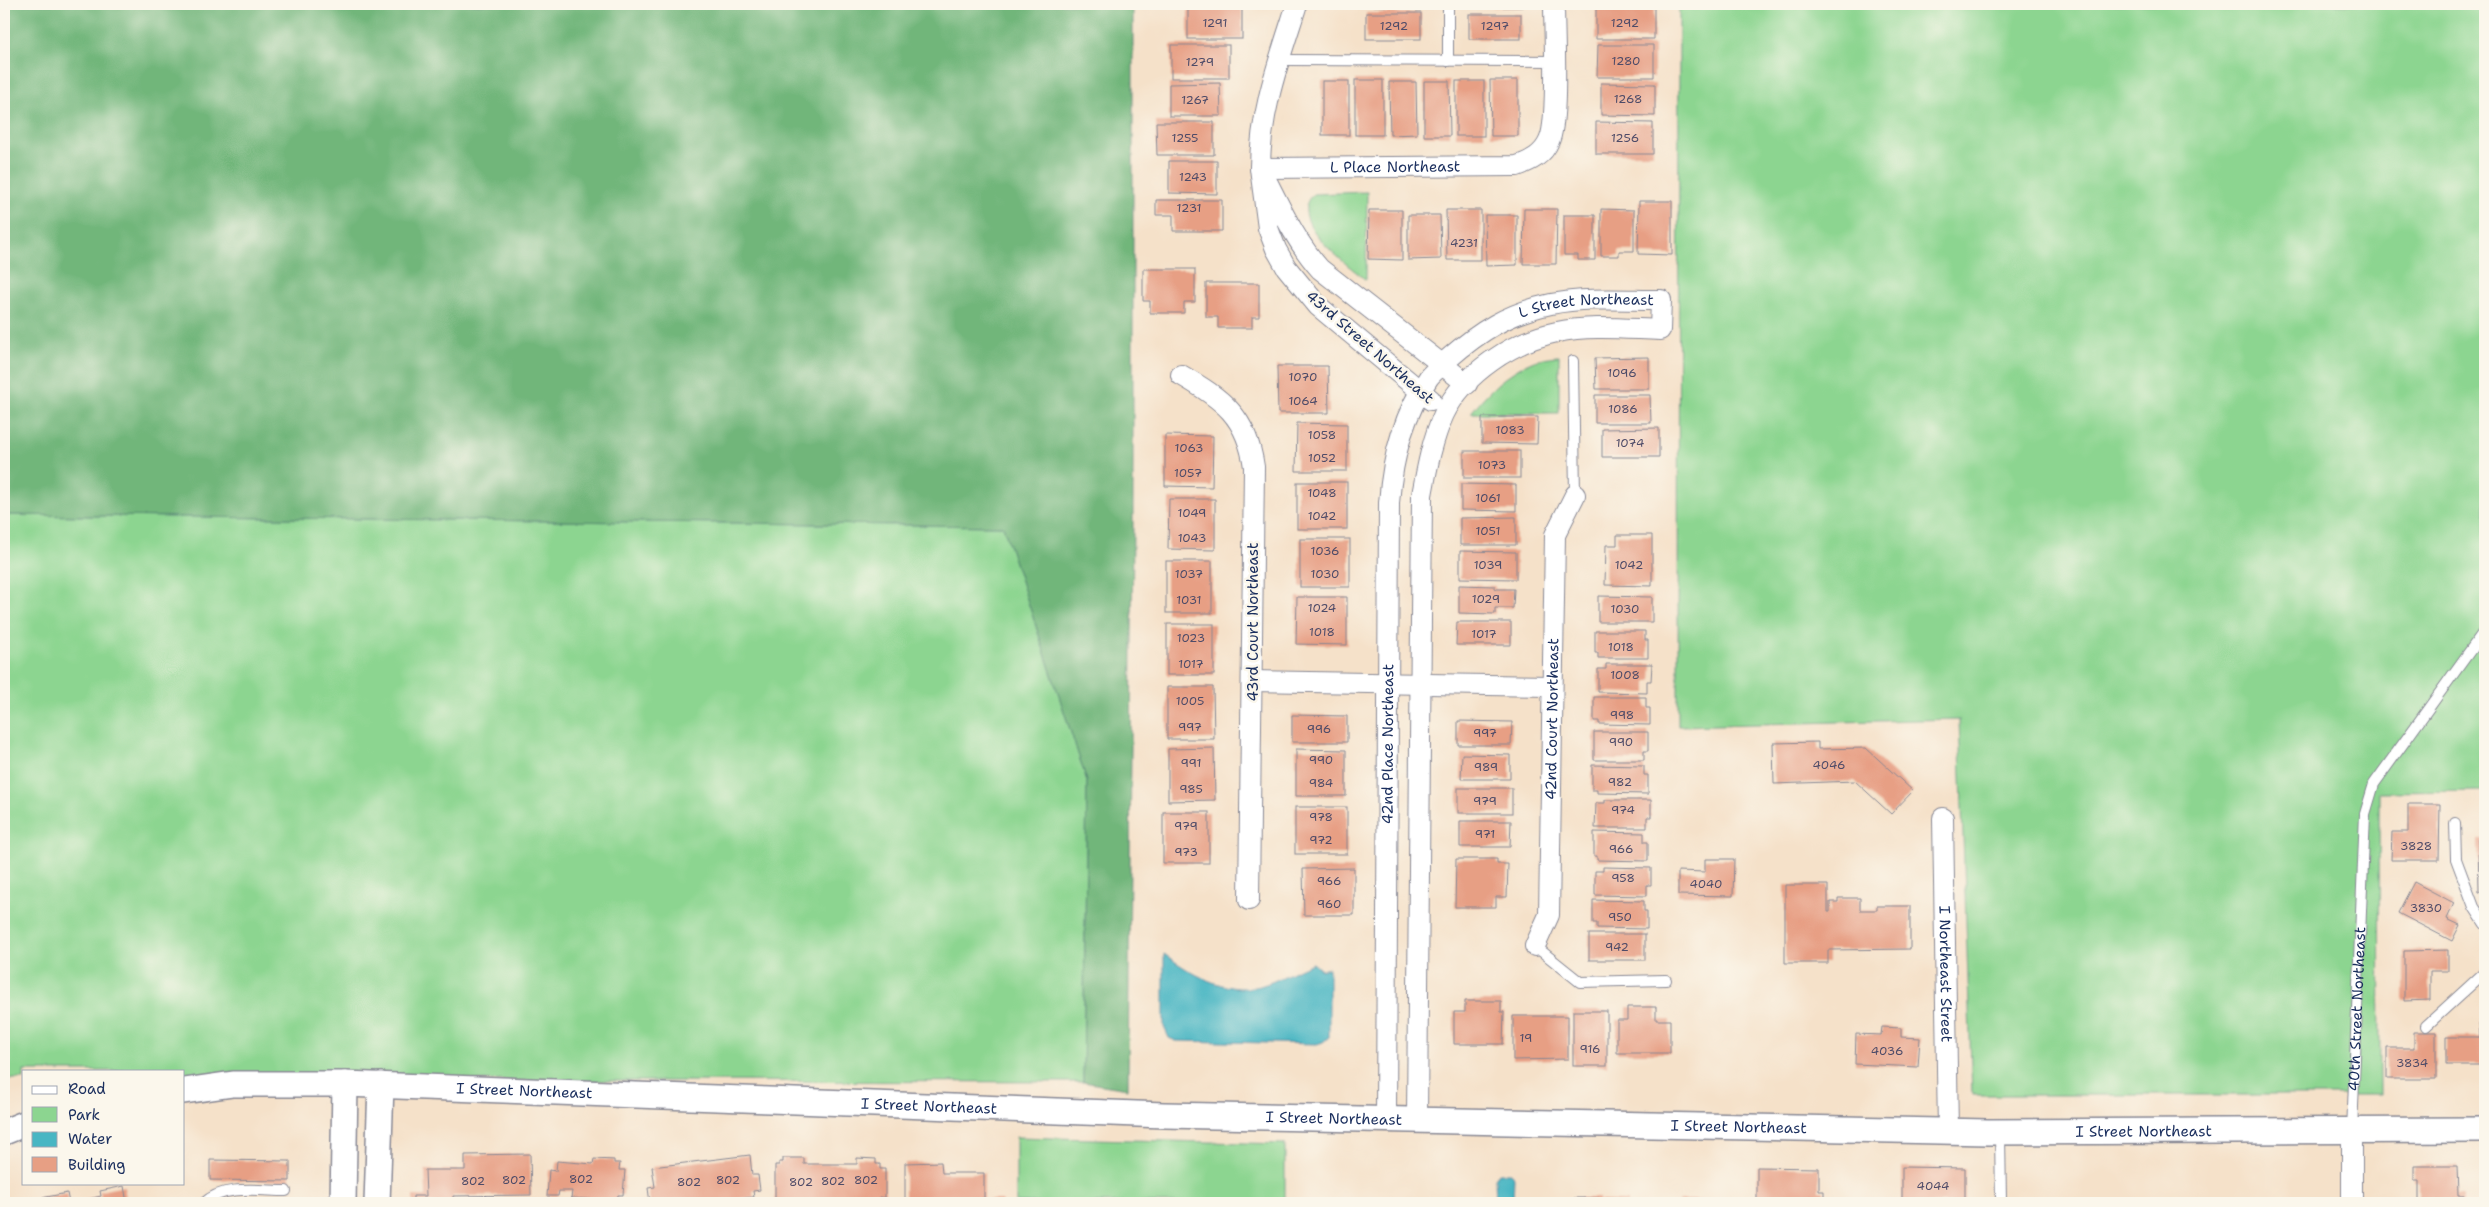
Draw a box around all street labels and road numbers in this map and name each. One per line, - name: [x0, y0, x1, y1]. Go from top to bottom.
- street label: L Place Northeast: [1330, 156, 1460, 177]
- street label: 43rd Street Northeast: [1302, 286, 1438, 408]
- street label: L Street Northeast: [1516, 289, 1654, 323]
- street label: 43rd Court Northeast: [1243, 542, 1263, 702]
- street label: 42nd Court Northeast: [1541, 638, 1563, 800]
- street label: 42nd Place Northeast: [1377, 664, 1398, 824]
- street label: I Northeast Street: [1934, 906, 1957, 1042]
- street label: 40th Street Northeast: [2344, 926, 2370, 1092]
- street label: I Street Northeast: [456, 1078, 593, 1103]
- street label: I Street Northeast: [861, 1094, 998, 1119]
- street label: I Street Northeast: [1266, 1107, 1402, 1130]
- street label: I Street Northeast: [1670, 1115, 1807, 1138]
- street label: I Street Northeast: [2076, 1121, 2212, 1142]

